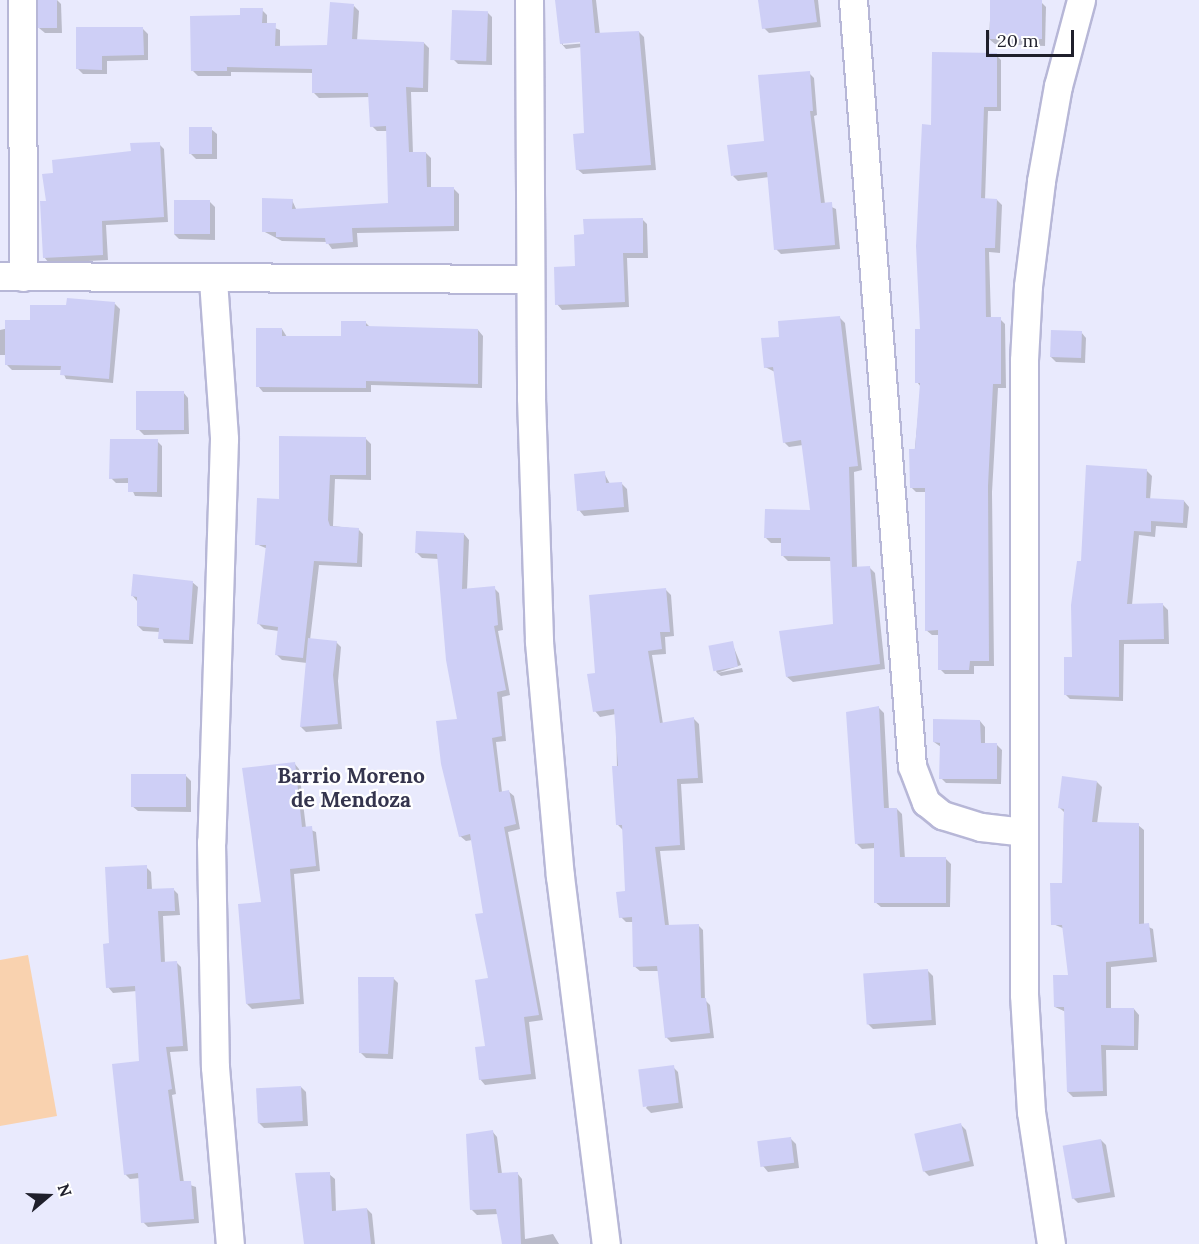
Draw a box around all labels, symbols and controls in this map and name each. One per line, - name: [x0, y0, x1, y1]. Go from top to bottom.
- scale bar: [989, 18, 1078, 56]
- text: 20 m: [997, 29, 1039, 52]
- district label: Barrio Moreno de Mendoza: [277, 763, 425, 813]
- north arrow: [18, 1166, 78, 1226]
- text: N: [54, 1181, 76, 1199]

